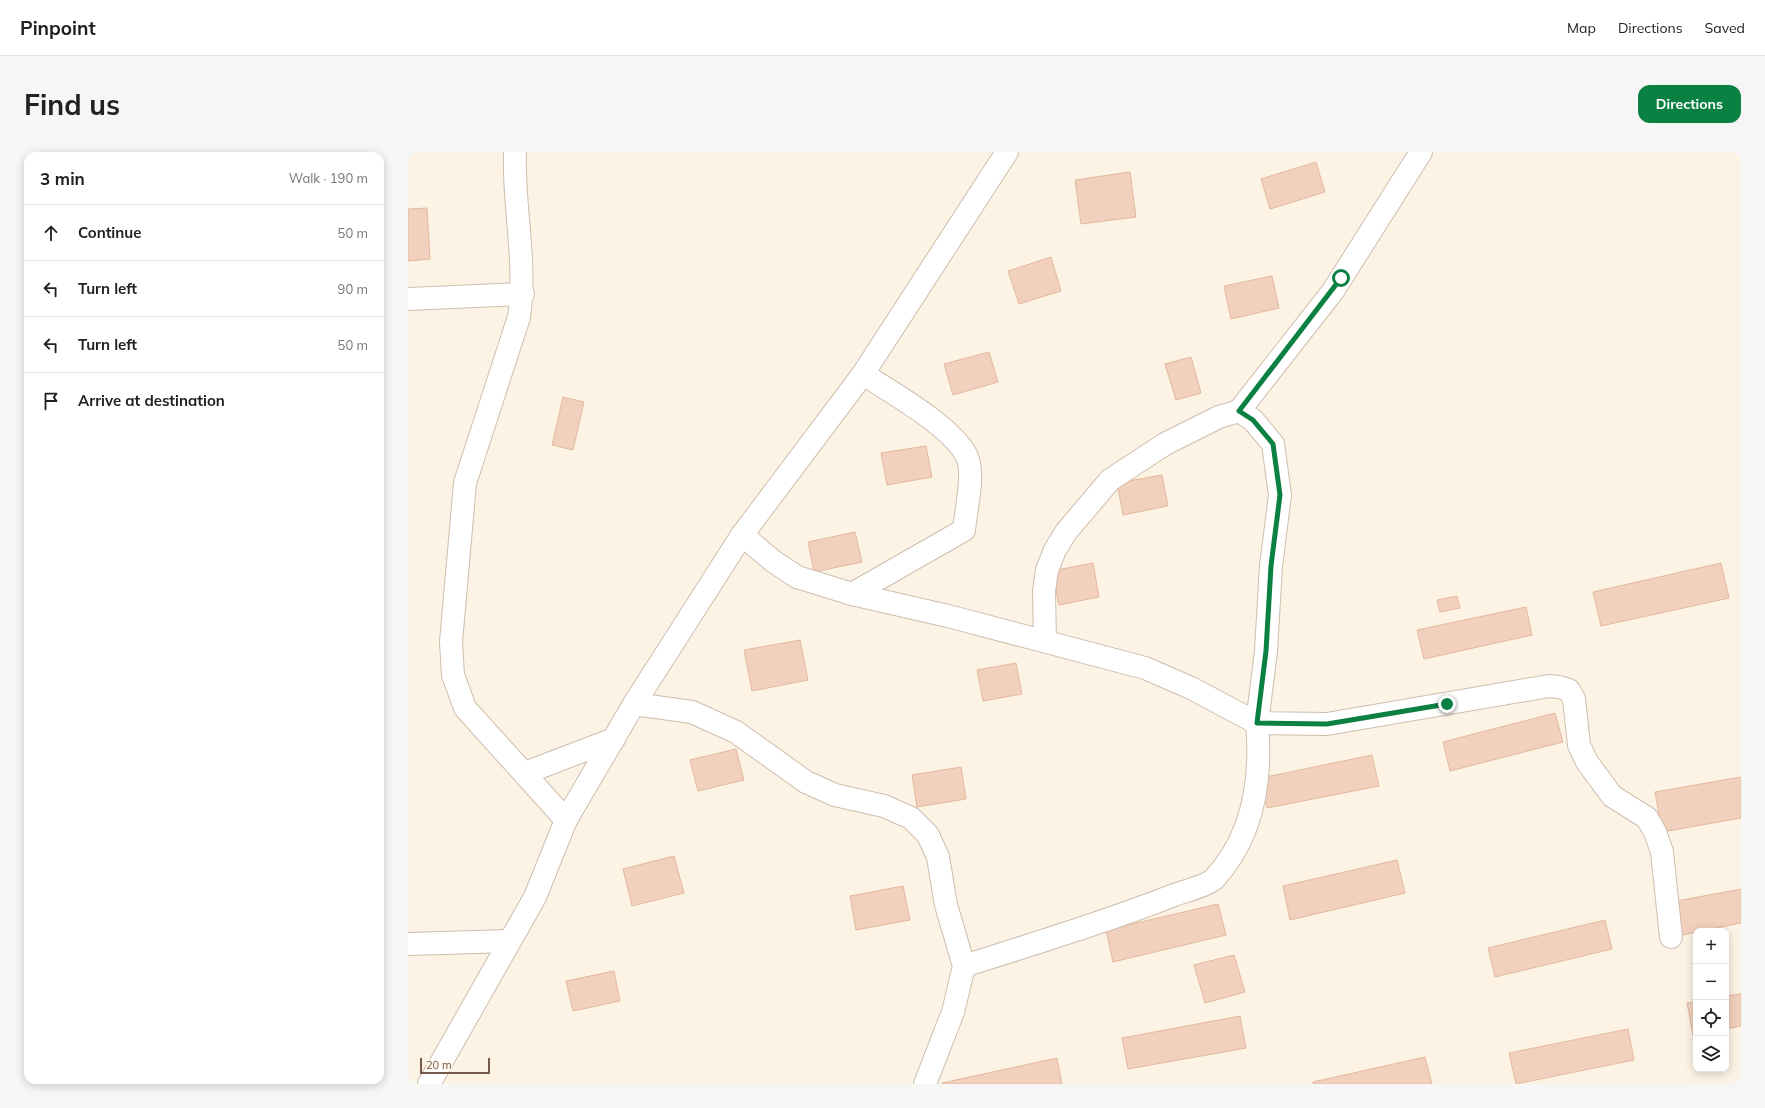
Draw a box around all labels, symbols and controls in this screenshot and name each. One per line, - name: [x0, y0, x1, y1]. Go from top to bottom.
- text: Pinpoint: [20, 16, 96, 40]
- text: Map: [1567, 19, 1596, 37]
- text: Directions: [1618, 19, 1683, 37]
- text: Saved: [1705, 19, 1745, 37]
- button: Directions: [1638, 85, 1741, 123]
- text: Find us: [24, 87, 120, 122]
- text: 3 min: [40, 168, 85, 189]
- text: Walk · 190 m: [289, 170, 368, 186]
- icon: ahead: [40, 222, 62, 244]
- text: Continue: [78, 223, 141, 242]
- text: 50 m: [338, 225, 368, 241]
- route start: [1332, 269, 1350, 287]
- icon: left: [40, 278, 62, 300]
- text: Turn left: [78, 279, 137, 298]
- text: 90 m: [338, 281, 368, 297]
- icon: left: [40, 334, 62, 356]
- text: Turn left: [78, 335, 137, 354]
- text: 50 m: [338, 337, 368, 353]
- icon: arrive: [40, 390, 62, 412]
- text: Arrive at destination: [78, 391, 225, 410]
- route end: [1438, 695, 1456, 713]
- map controls: [1693, 928, 1729, 1072]
- button: +: [1693, 928, 1729, 964]
- button: −: [1693, 964, 1729, 1000]
- button: locate: [1693, 1000, 1729, 1036]
- button: layers: [1693, 1036, 1729, 1072]
- scale bar: [420, 1056, 490, 1075]
- text: 20 m: [426, 1058, 452, 1072]

